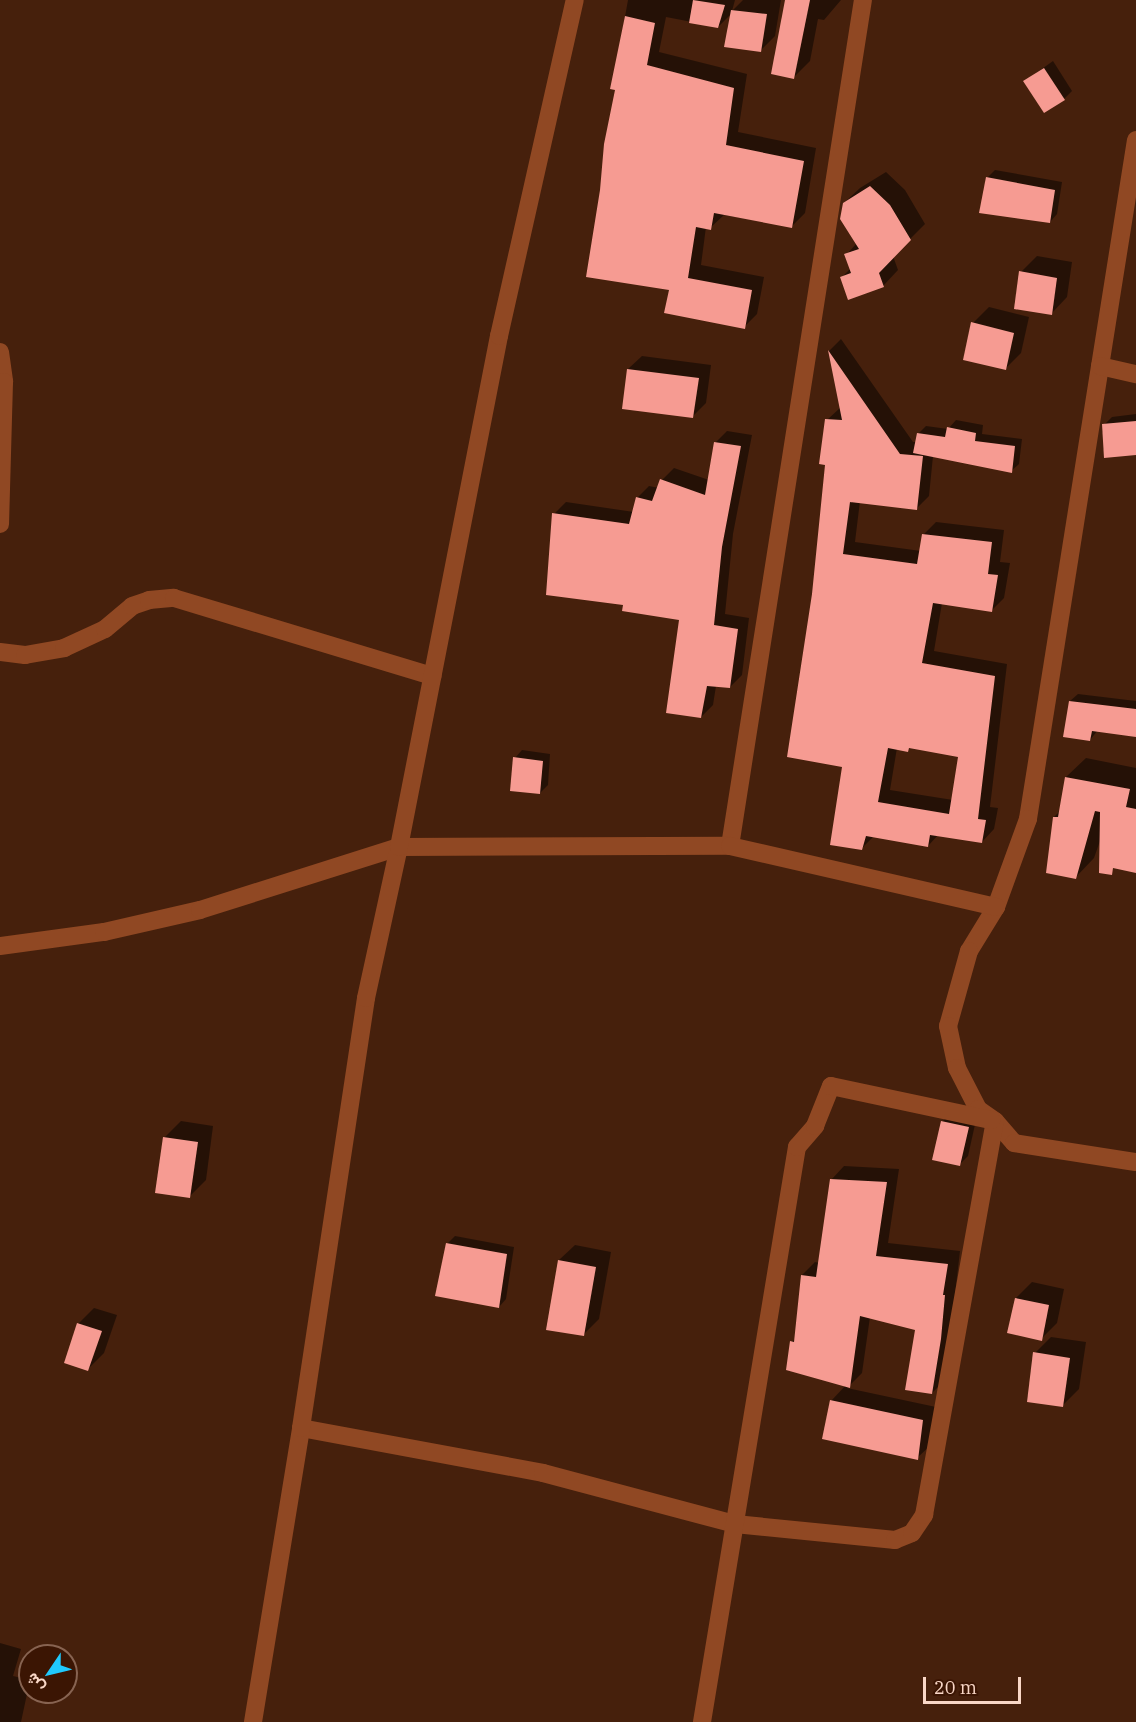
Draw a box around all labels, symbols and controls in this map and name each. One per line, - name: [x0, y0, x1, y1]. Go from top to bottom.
- north arrow: [18, 1644, 78, 1704]
- scale bar: [926, 1665, 1024, 1703]
- text: ش: [21, 1670, 49, 1697]
- text: 20 m: [934, 1676, 977, 1699]

